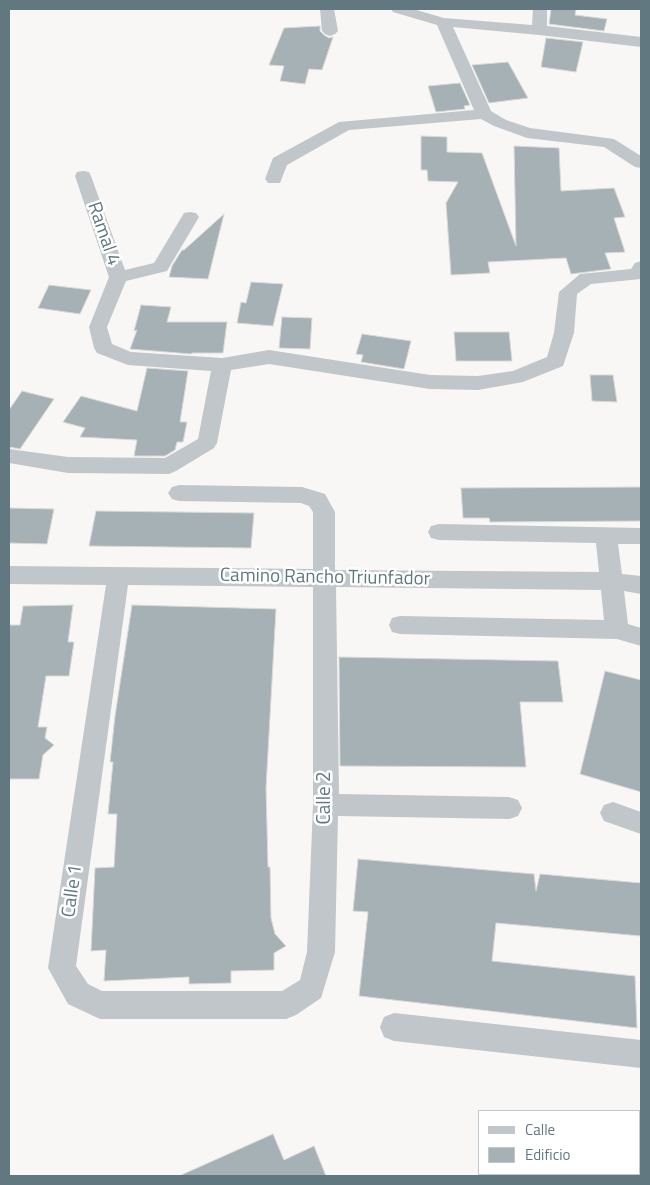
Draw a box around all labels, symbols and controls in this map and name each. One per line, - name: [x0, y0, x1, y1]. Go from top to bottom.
- street label: Ramal 4: [82, 199, 124, 269]
- street label: Camino Rancho Triunfador: [220, 565, 430, 591]
- street label: Calle 2: [314, 771, 336, 825]
- street label: Calle 1: [58, 863, 88, 919]
- legend: [478, 1110, 640, 1175]
- text: Calle: [525, 1118, 555, 1141]
- text: Edificio: [525, 1143, 570, 1166]

